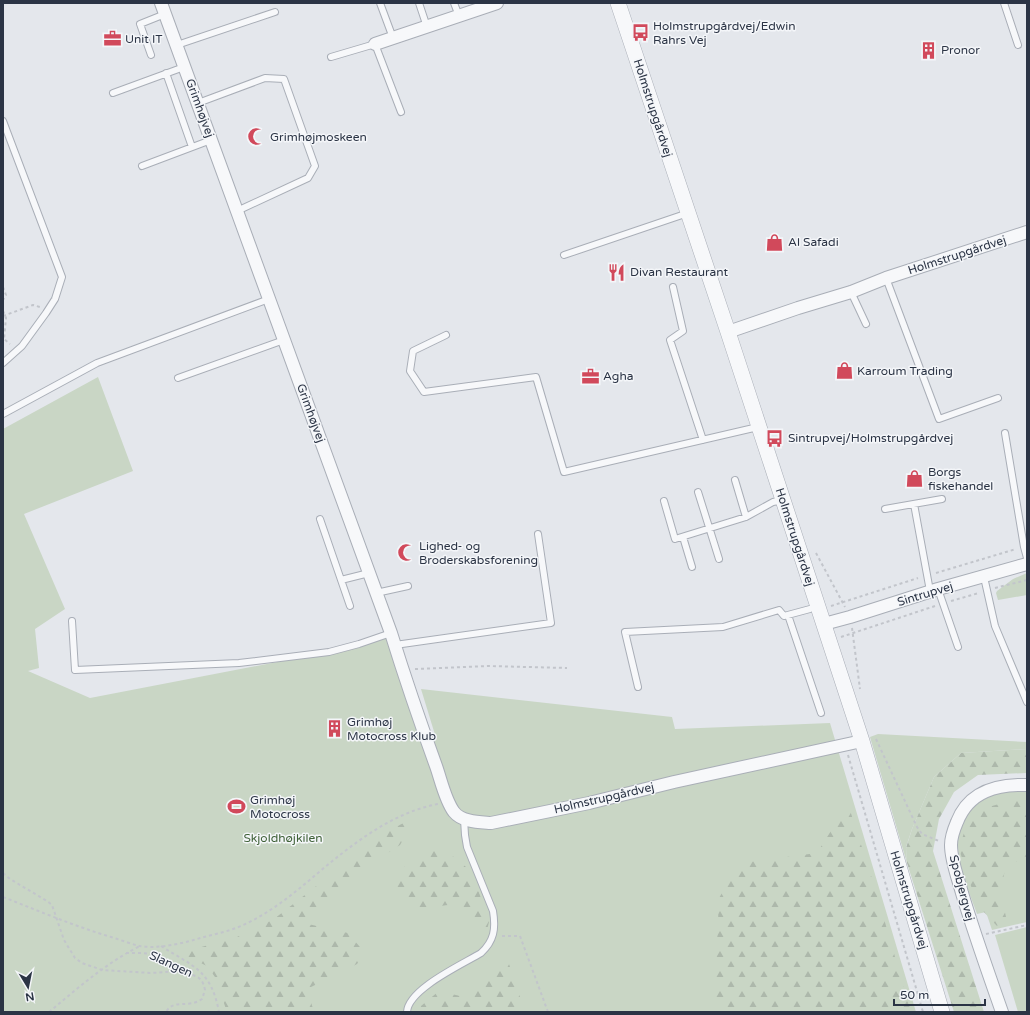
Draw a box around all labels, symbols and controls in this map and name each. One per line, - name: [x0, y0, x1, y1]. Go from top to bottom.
- place label: Holmstrupgårdvej/Edwin Rahrs Vej: [653, 19, 796, 47]
- bus stop icon: Holmstrupgårdvej/Edwin Rahrs Vej: [630, 23, 650, 43]
- office icon: Unit IT: [102, 29, 122, 49]
- place label: Unit IT: [125, 32, 163, 46]
- building icon: Pronor: [918, 40, 938, 60]
- place label: Pronor: [941, 43, 980, 57]
- street label: Holmstrupgårdvej: [631, 57, 675, 159]
- street label: Grimhøjvej: [183, 77, 217, 139]
- mosque icon: Grimhøjmoskeen: [247, 127, 267, 147]
- place label: Grimhøjmoskeen: [270, 130, 367, 144]
- shop icon: Al Safadi: [765, 232, 785, 252]
- street label: Holmstrupgårdvej: [906, 233, 1008, 277]
- place label: Al Safadi: [788, 235, 839, 249]
- restaurant icon: Divan Restaurant: [607, 262, 627, 282]
- place label: Divan Restaurant: [630, 265, 728, 279]
- shop icon: Karroum Trading: [834, 361, 854, 381]
- place label: Karroum Trading: [857, 364, 953, 378]
- office icon: Agha: [580, 366, 600, 386]
- place label: Agha: [603, 369, 633, 383]
- street label: Grimhøjvej: [294, 382, 328, 444]
- bus stop icon: Sintrupvej/Holmstrupgårdvej: [765, 428, 785, 448]
- place label: Sintrupvej/Holmstrupgårdvej: [788, 431, 953, 445]
- place label: Borgs fiskehandel: [928, 465, 993, 493]
- shop icon: Borgs fiskehandel: [905, 469, 925, 489]
- street label: Holmstrupgårdvej: [773, 486, 817, 588]
- place label: Lighed- og Broderskabsforening: [419, 539, 538, 567]
- mosque icon: Lighed- og Broderskabsforening: [396, 543, 416, 563]
- street label: Sintrupvej: [895, 579, 955, 609]
- place label: Grimhøj Motocross Klub: [347, 715, 436, 743]
- building icon: Grimhøj Motocross Klub: [324, 719, 344, 739]
- street label: Holmstrupgårdvej: [553, 780, 655, 816]
- place label: Grimhøj Motocross: [250, 793, 310, 821]
- sports icon: Grimhøj Motocross: [227, 797, 247, 817]
- park label: Skjoldhøjkilen: [243, 831, 323, 845]
- street label: Holmstrupgårdvej: [887, 849, 931, 951]
- street label: Spobjergvej: [946, 853, 978, 923]
- street label: Slangen: [147, 948, 195, 980]
- north arrow: [8, 967, 48, 1007]
- scale bar: [894, 981, 985, 1007]
- text: 50 m: [900, 988, 929, 1002]
- text: N: [24, 989, 35, 1004]

